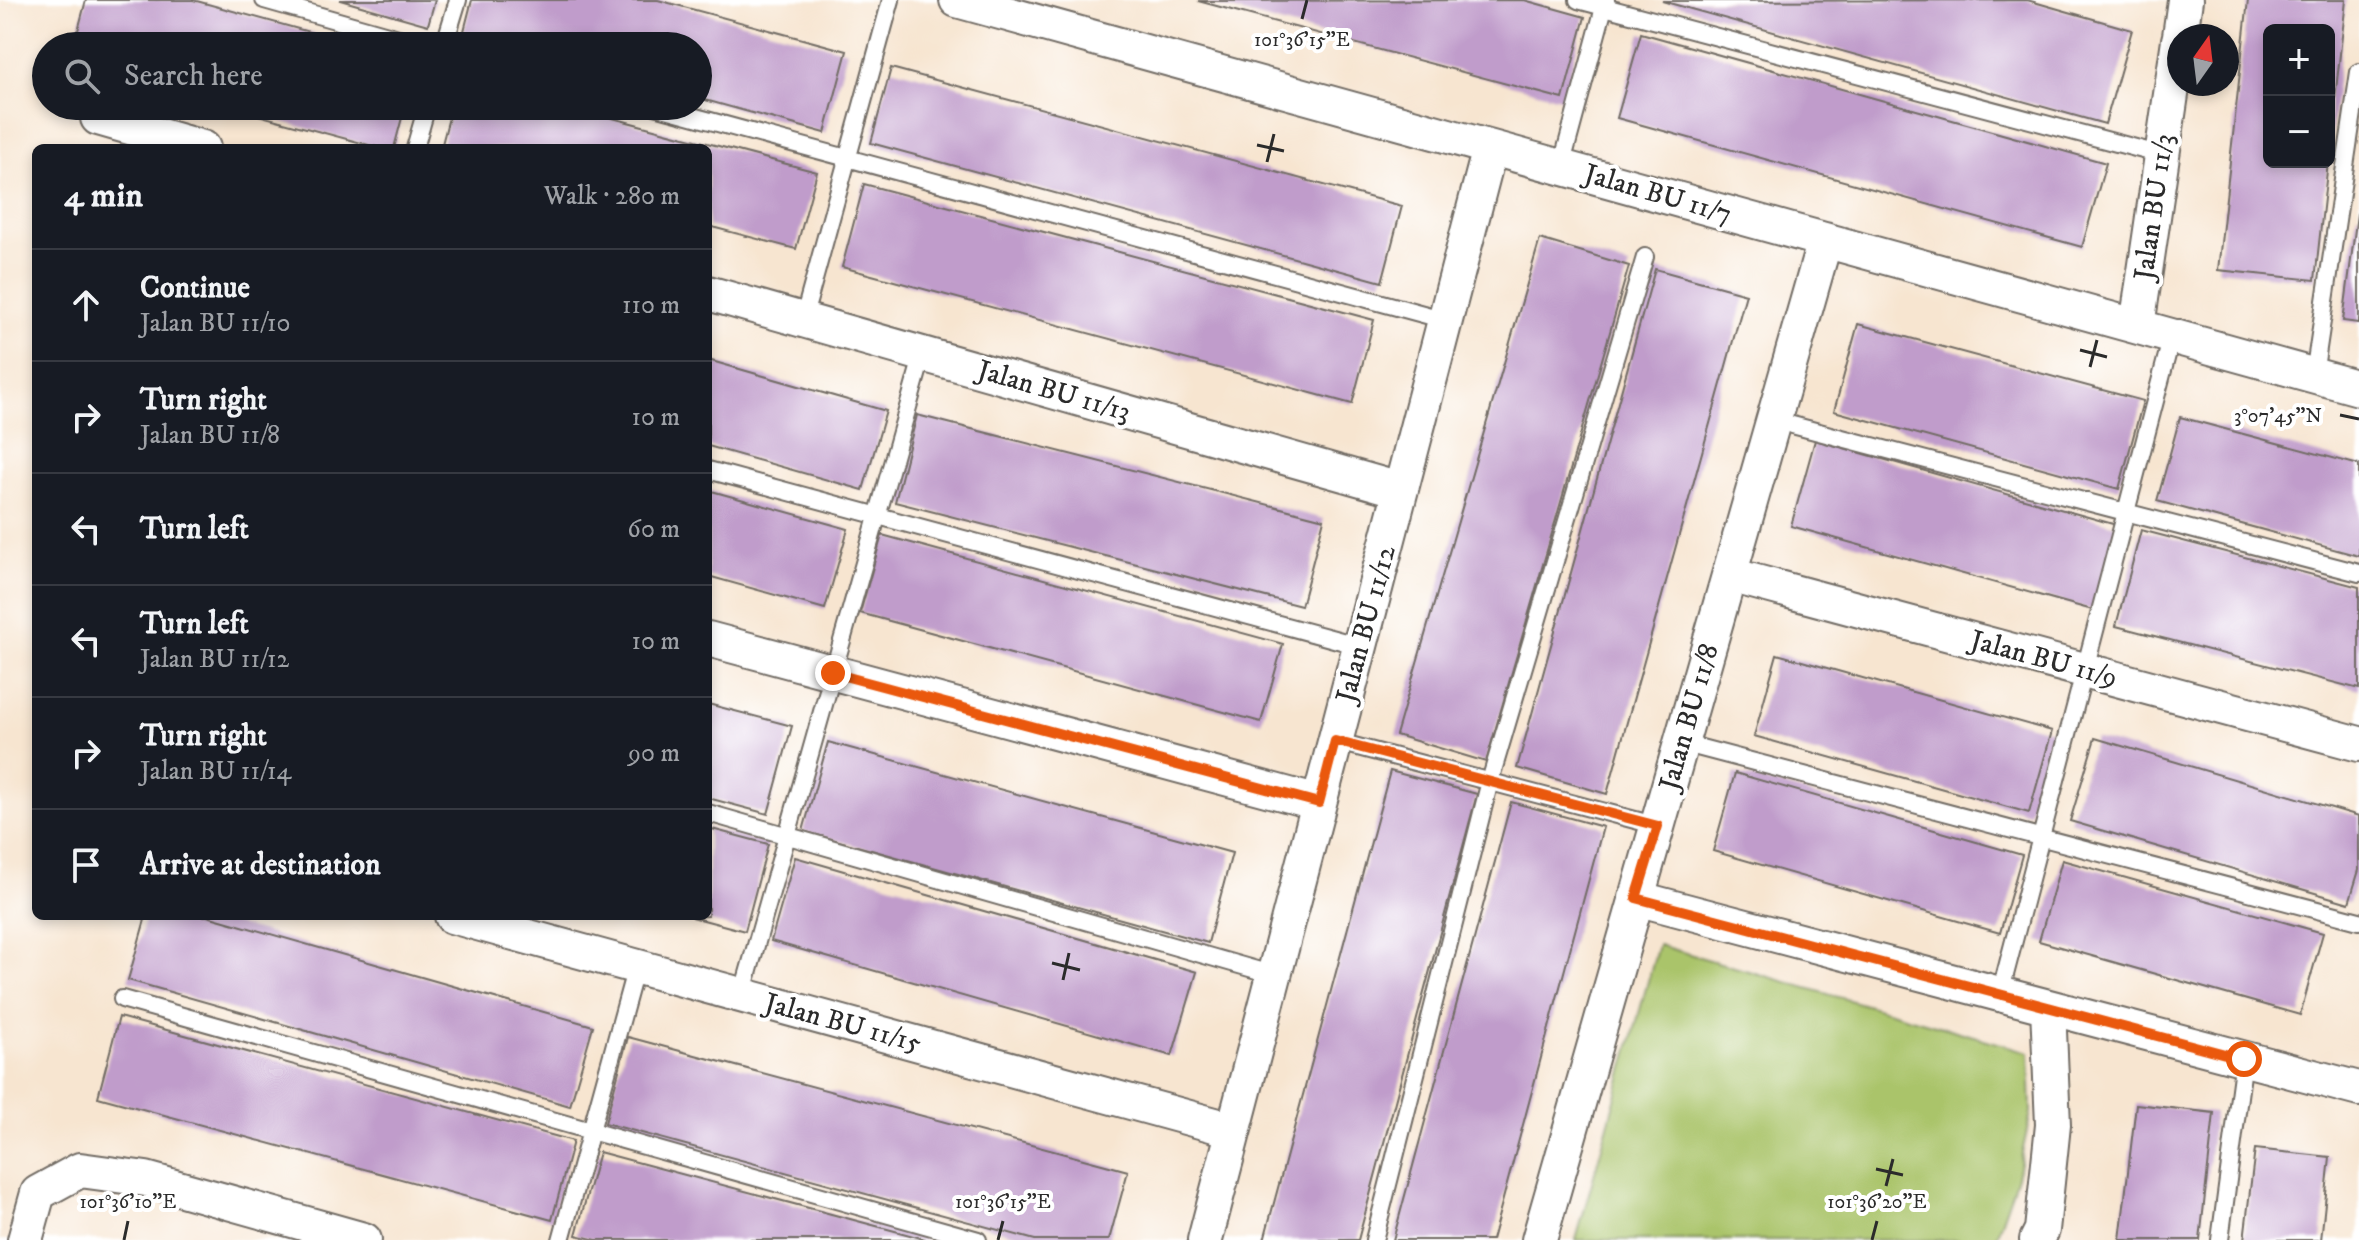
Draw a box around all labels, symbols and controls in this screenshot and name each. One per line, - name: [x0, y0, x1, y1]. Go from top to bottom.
- north arrow: [2167, 24, 2239, 96]
- map controls: [2263, 24, 2335, 168]
- button: +: [2263, 24, 2335, 96]
- text: 101°36'15"E: [1254, 28, 1350, 53]
- search box: [32, 32, 712, 120]
- icon: search: [60, 54, 104, 98]
- text: Search here: [124, 58, 263, 95]
- button: −: [2263, 96, 2335, 168]
- street label: Jalan BU 11/3: [2126, 132, 2182, 285]
- street label: Jalan BU 11/7: [1577, 155, 1736, 232]
- text: 4 min: [64, 175, 143, 217]
- text: Walk · 280 m: [544, 180, 680, 213]
- text: Continue: [140, 270, 250, 307]
- icon: ahead: [64, 283, 108, 327]
- text: 110 m: [622, 289, 680, 322]
- text: Jalan BU 11/10: [140, 307, 290, 340]
- street label: Jalan BU 11/13: [971, 352, 1135, 430]
- text: Turn right: [140, 382, 267, 419]
- icon: right: [64, 395, 108, 439]
- text: 10 m: [631, 401, 680, 434]
- text: 3°07'45"N: [2234, 404, 2322, 429]
- text: Jalan BU 11/8: [140, 419, 280, 452]
- icon: left: [64, 507, 108, 551]
- text: Turn left: [140, 511, 249, 548]
- text: 60 m: [627, 513, 680, 546]
- street label: Jalan BU 11/12: [1328, 542, 1404, 709]
- text: Turn left: [140, 606, 249, 643]
- icon: left: [64, 619, 108, 663]
- street label: Jalan BU 11/9: [1964, 622, 2121, 695]
- text: 10 m: [631, 625, 680, 658]
- street label: Jalan BU 11/8: [1651, 640, 1727, 797]
- text: Jalan BU 11/12: [140, 643, 289, 676]
- route end: [815, 655, 851, 691]
- text: Turn right: [140, 718, 267, 755]
- icon: right: [64, 731, 108, 775]
- text: 90 m: [628, 737, 680, 770]
- text: Jalan BU 11/14: [140, 755, 292, 788]
- icon: arrive: [64, 843, 108, 887]
- text: Arrive at destination: [140, 847, 381, 884]
- street label: Jalan BU 11/15: [758, 985, 925, 1061]
- route start: [2226, 1041, 2262, 1077]
- text: 101°36'10"E: [80, 1190, 176, 1215]
- text: 101°36'15"E: [955, 1190, 1051, 1215]
- text: 101°36'20"E: [1827, 1190, 1927, 1215]

